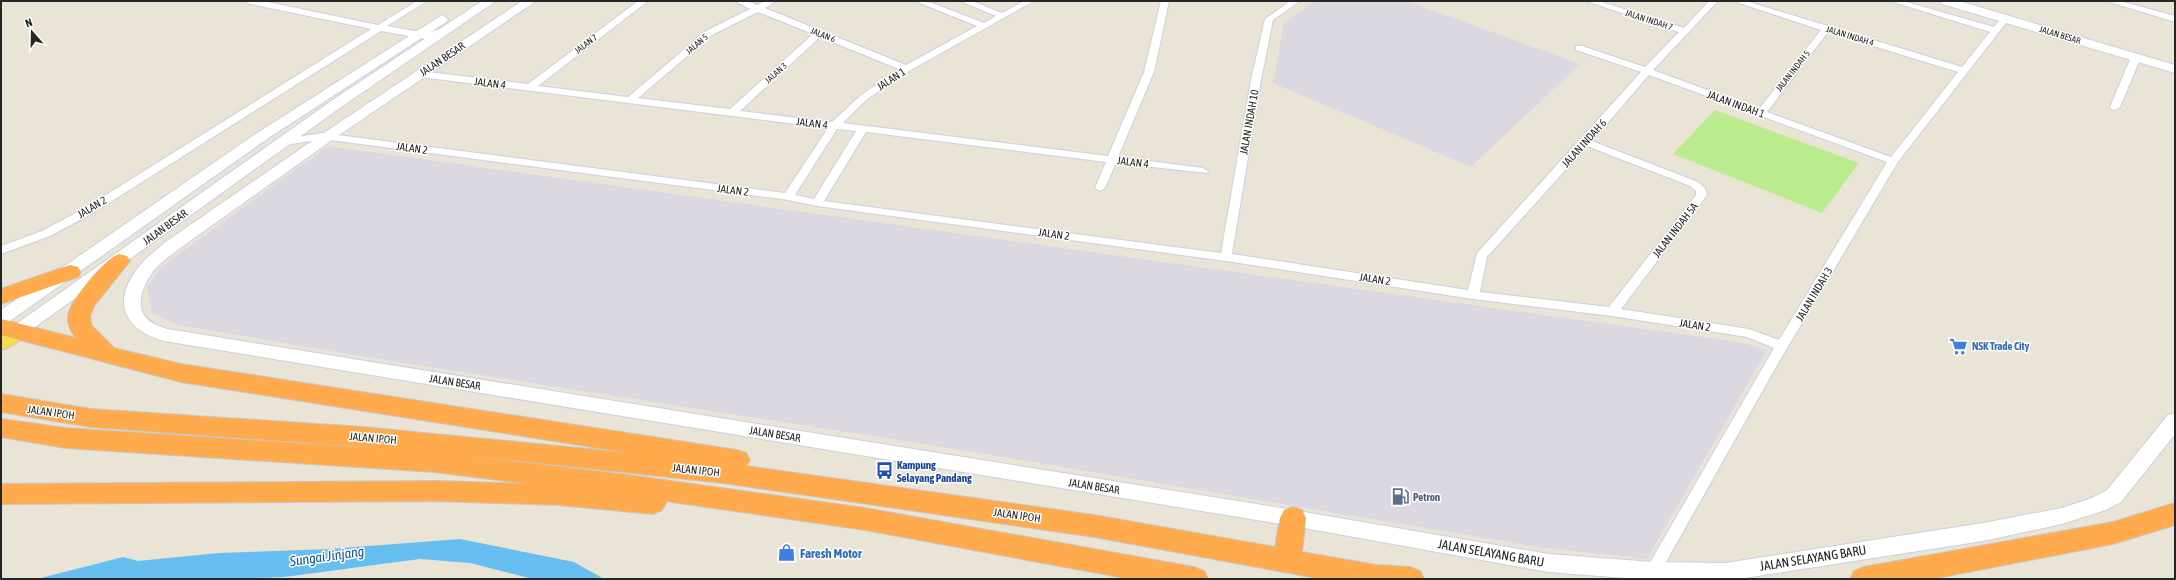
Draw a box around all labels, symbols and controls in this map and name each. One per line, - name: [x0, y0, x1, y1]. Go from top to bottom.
- street label: JALAN INDAH 7: [1624, 8, 1674, 32]
- north arrow: [12, 12, 52, 52]
- text: N: [23, 16, 34, 29]
- street label: JALAN INDAH 4: [1825, 24, 1875, 48]
- street label: JALAN BESAR: [2038, 24, 2082, 46]
- street label: JALAN 6: [809, 26, 837, 44]
- street label: JALAN 7: [573, 32, 599, 56]
- street label: JALAN 5: [684, 32, 710, 56]
- street label: JALAN BESAR: [417, 39, 467, 79]
- street label: JALAN INDAH 5: [1774, 48, 1812, 94]
- street label: JALAN 3: [763, 61, 789, 85]
- street label: JALAN 1: [874, 65, 908, 93]
- street label: JALAN 4: [474, 75, 506, 91]
- street label: JALAN INDAH 1: [1706, 88, 1766, 120]
- street label: JALAN INDAH 10: [1237, 89, 1261, 155]
- street label: JALAN 4: [796, 115, 828, 131]
- street label: JALAN INDAH 6: [1559, 117, 1609, 169]
- street label: JALAN 2: [395, 140, 429, 156]
- street label: JALAN 4: [1117, 154, 1149, 170]
- street label: JALAN 2: [717, 182, 749, 198]
- street label: JALAN 2: [75, 194, 109, 220]
- street label: JALAN INDAH 5A: [1650, 200, 1700, 260]
- street label: JALAN BESAR: [140, 207, 190, 247]
- street label: JALAN 2: [1037, 226, 1071, 242]
- street label: JALAN INDAH 3: [1793, 265, 1835, 323]
- street label: JALAN 2: [1358, 271, 1392, 287]
- street label: JALAN 2: [1678, 317, 1712, 333]
- supermarket icon: NSK Trade City: [1949, 336, 1969, 356]
- place label: NSK Trade City: [1972, 340, 2030, 352]
- street label: JALAN BESAR: [428, 372, 482, 392]
- street label: JALAN IPOH: [27, 403, 75, 421]
- street label: JALAN BESAR: [748, 424, 802, 444]
- street label: JALAN IPOH: [349, 430, 397, 446]
- place label: Kampung Selayang Pandang: [897, 459, 972, 484]
- bus stop icon: Kampung Selayang Pandang: [874, 461, 894, 481]
- street label: JALAN IPOH: [672, 462, 720, 478]
- street label: JALAN BESAR: [1067, 476, 1121, 496]
- fuel station icon: Petron: [1390, 487, 1410, 507]
- place label: Petron: [1413, 491, 1440, 503]
- street label: JALAN IPOH: [993, 506, 1041, 524]
- street label: JALAN SELAYANG BARU: [1437, 536, 1545, 570]
- street label: JALAN SELAYANG BARU: [1759, 542, 1867, 574]
- water label: Sungai Jinjang: [288, 543, 365, 569]
- shop icon: Faresh Motor: [777, 543, 797, 563]
- place label: Faresh Motor: [800, 546, 863, 561]

